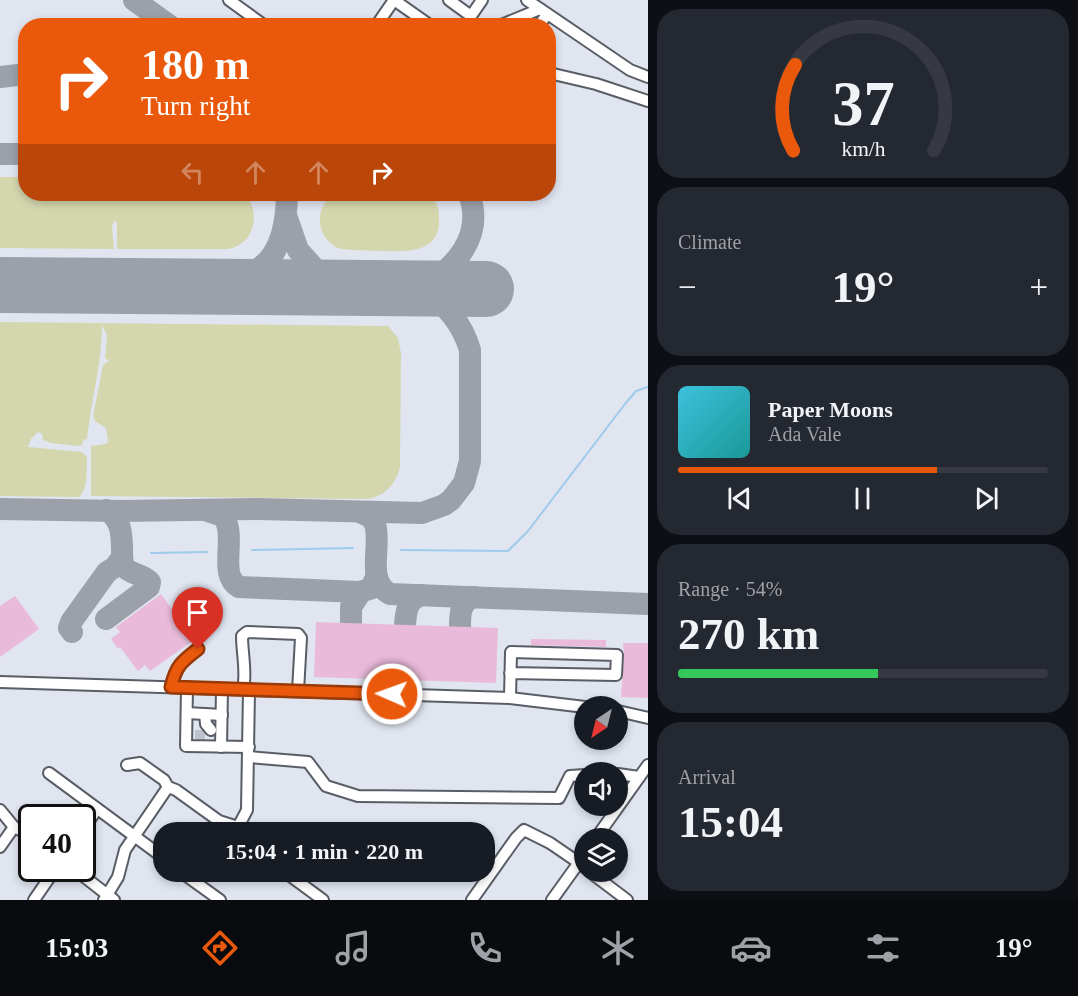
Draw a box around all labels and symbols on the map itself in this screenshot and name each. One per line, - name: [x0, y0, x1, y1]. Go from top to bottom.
- pin: [172, 587, 223, 649]
- position arrow: [360, 662, 424, 726]
- north arrow: [574, 696, 628, 750]
- speed limit sign: 40: [18, 804, 96, 882]

